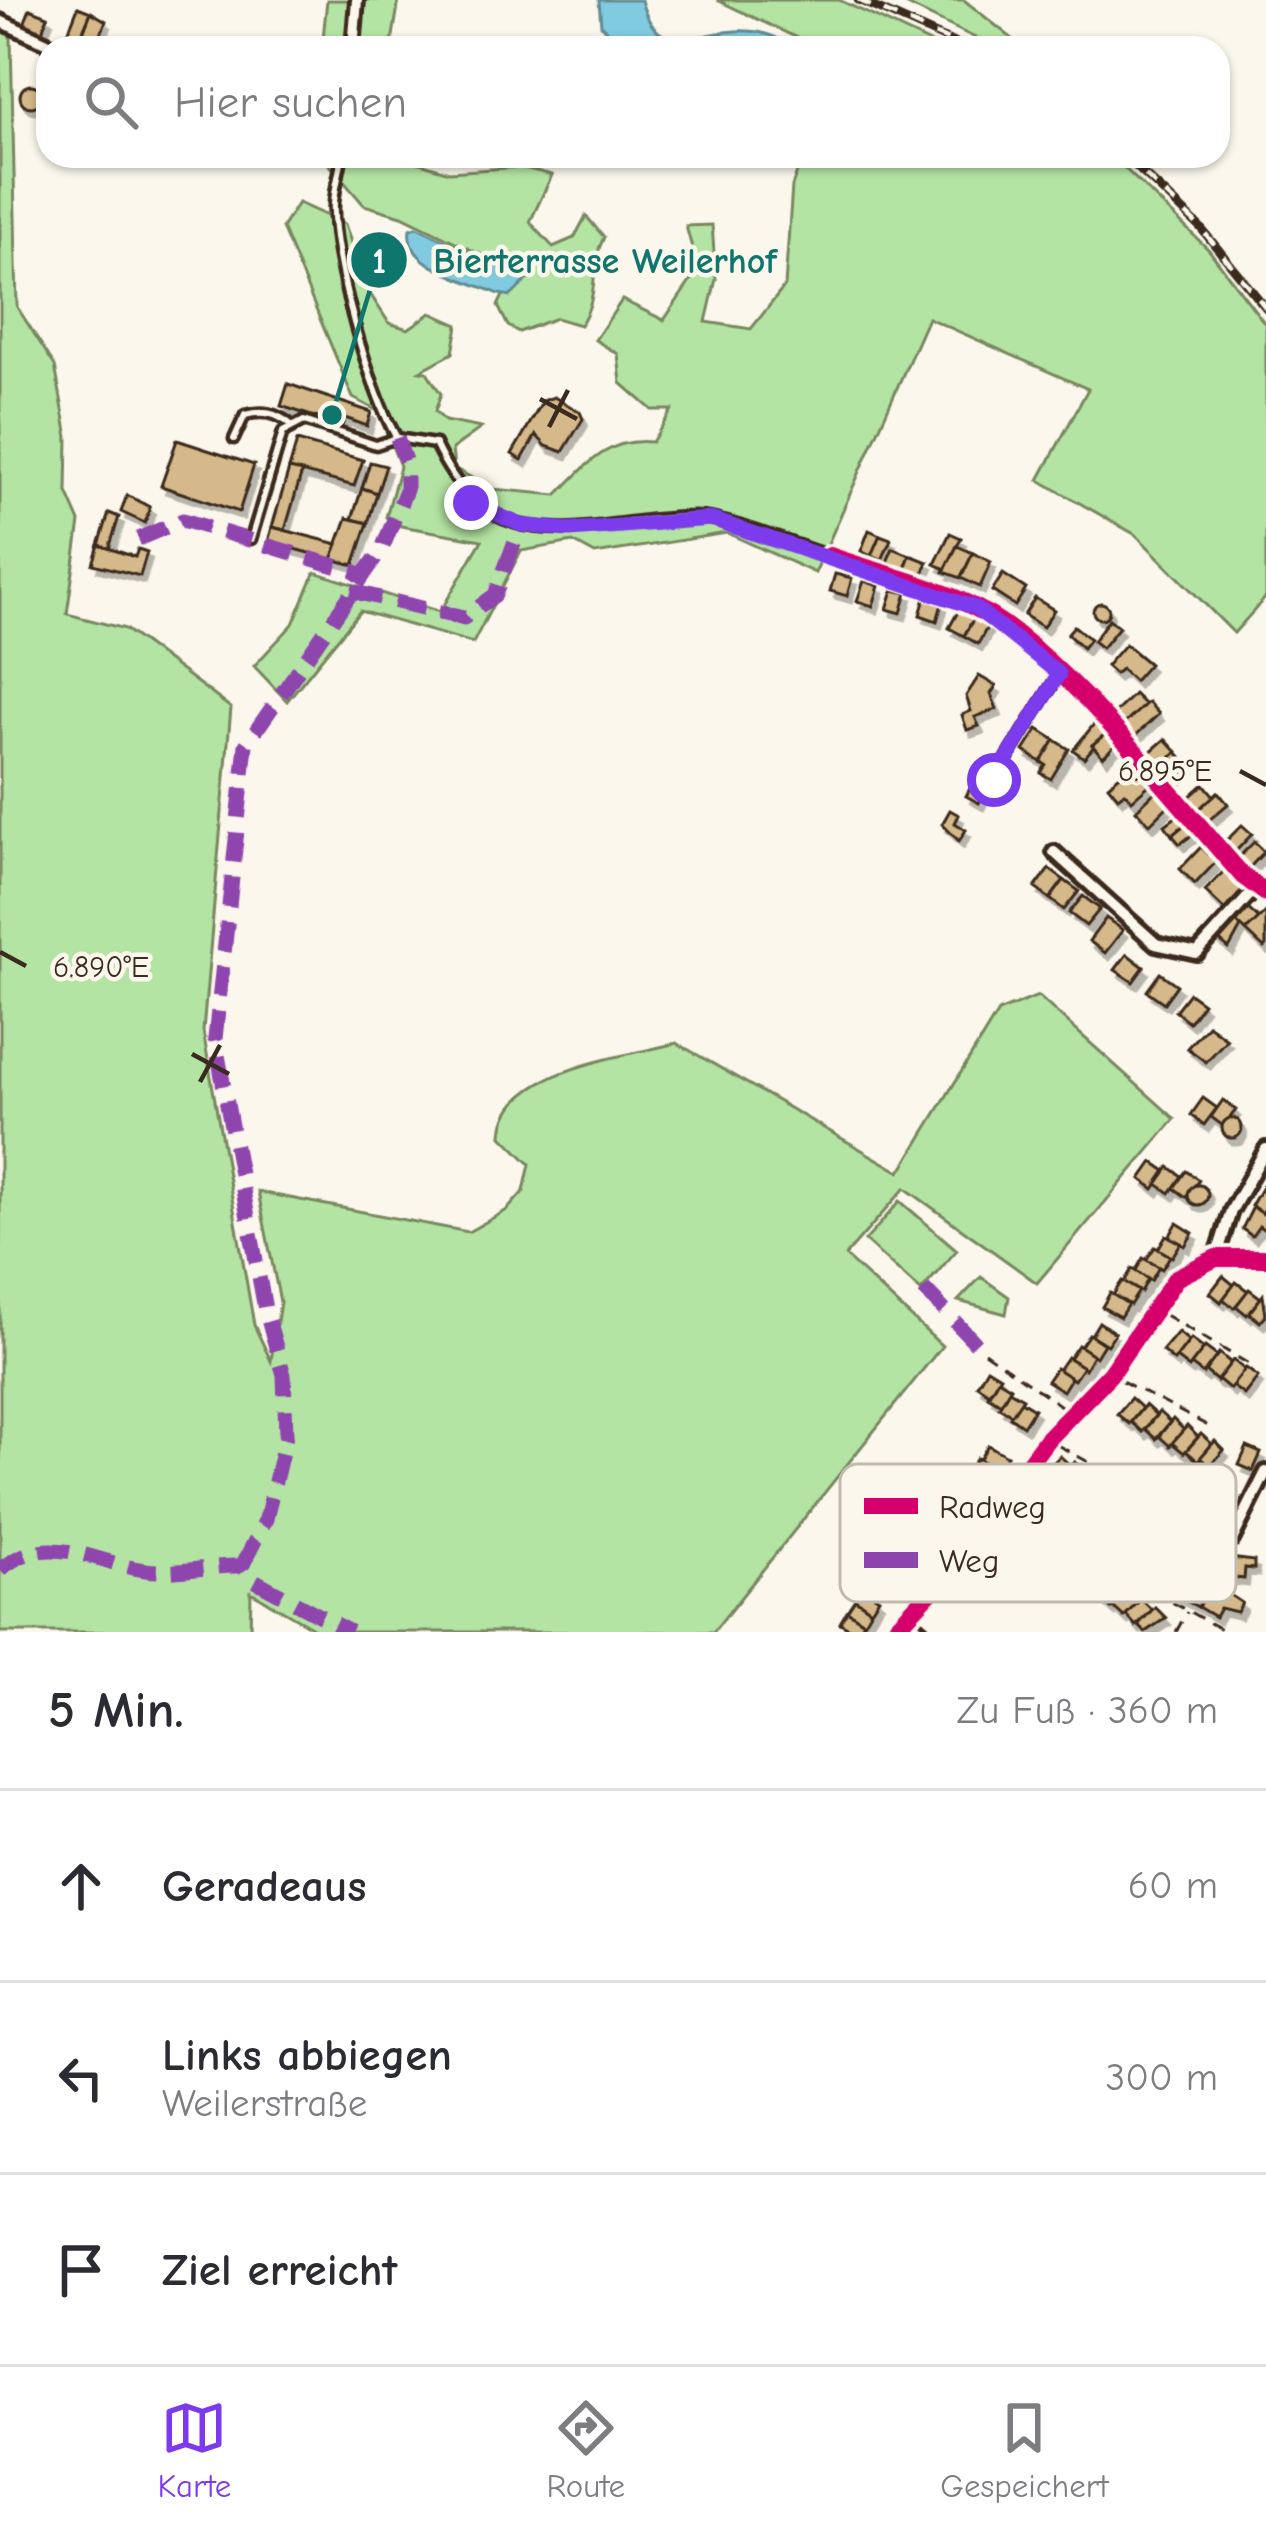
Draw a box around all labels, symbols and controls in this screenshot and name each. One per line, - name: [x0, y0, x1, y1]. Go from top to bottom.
- search box: [36, 36, 1230, 168]
- icon: search: [78, 69, 144, 135]
- text: Hier suchen: [174, 76, 407, 128]
- callout: Bierterrasse Weilerhof: [349, 224, 800, 296]
- text: 1: [372, 241, 386, 282]
- text: Bierterrasse Weilerhof: [433, 241, 778, 282]
- route end: [444, 476, 498, 530]
- route start: [967, 753, 1021, 807]
- text: 6.895°E: [1118, 754, 1212, 789]
- text: 6.890°E: [53, 950, 149, 985]
- legend: [840, 1464, 1236, 1602]
- text: Radweg: [939, 1488, 1046, 1526]
- text: Weg: [939, 1542, 999, 1580]
- text: 5 Min.: [48, 1681, 184, 1740]
- text: Zu Fuß · 360 m: [957, 1688, 1218, 1733]
- icon: ahead: [48, 1853, 114, 1919]
- text: Geradeaus: [162, 1860, 366, 1912]
- text: 60 m: [1128, 1863, 1218, 1908]
- text: Links abbiegen: [162, 2029, 452, 2081]
- icon: left: [48, 2045, 114, 2111]
- text: 300 m: [1105, 2055, 1218, 2100]
- text: Weilerstraße: [162, 2081, 367, 2126]
- icon: arrive: [48, 2237, 114, 2303]
- text: Ziel erreicht: [162, 2244, 397, 2296]
- tab: Karte: [158, 2395, 231, 2505]
- tab: Route: [546, 2395, 625, 2505]
- tab: Gespeichert: [940, 2395, 1108, 2505]

